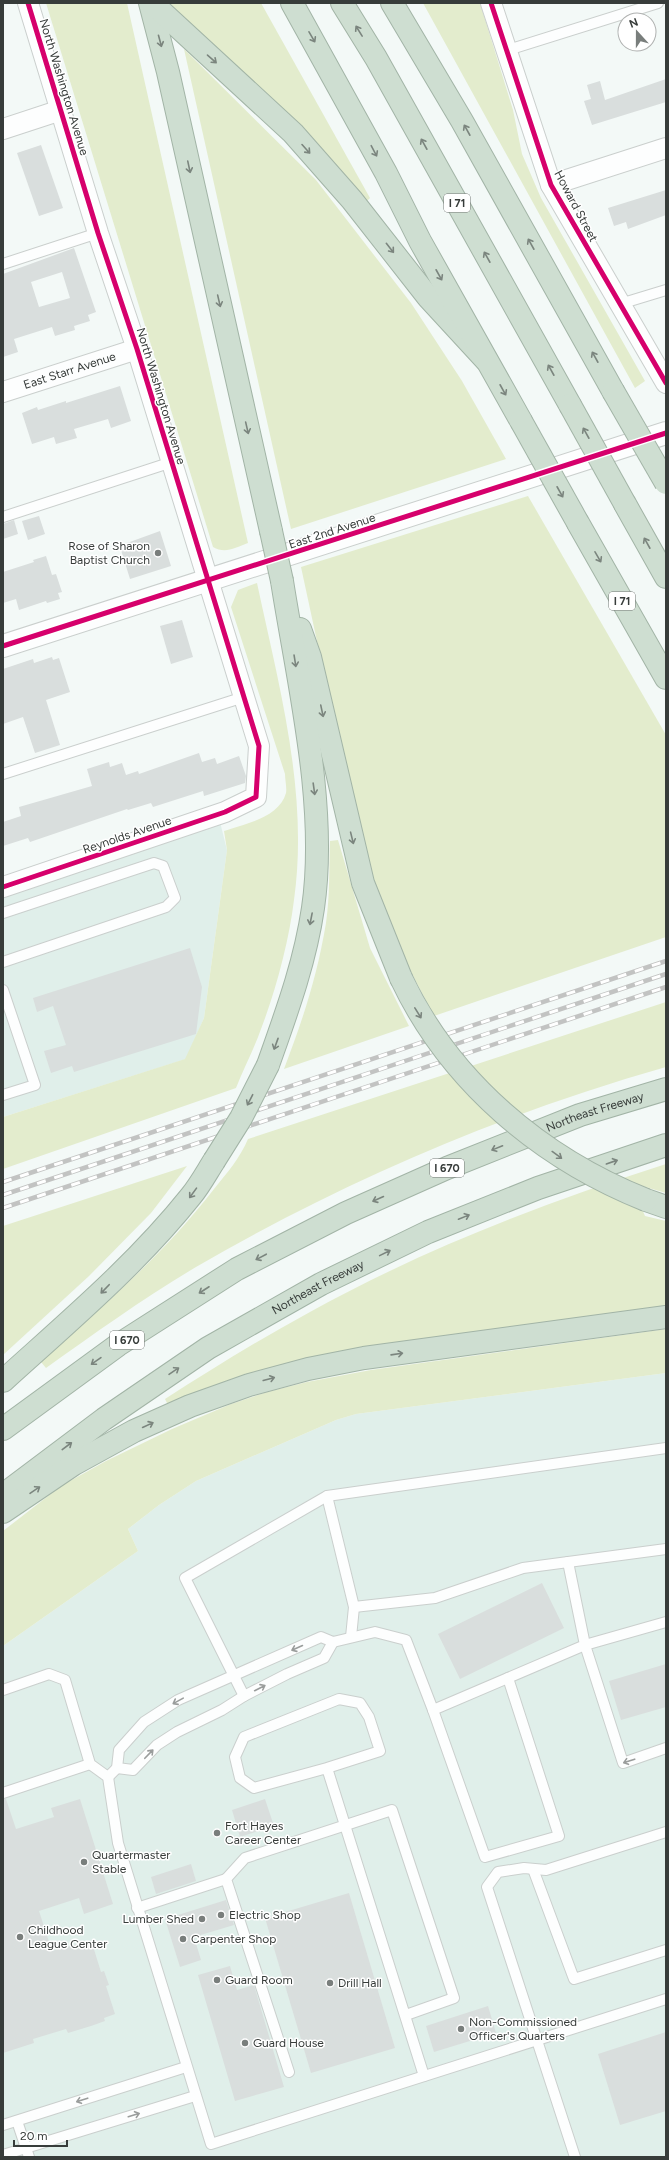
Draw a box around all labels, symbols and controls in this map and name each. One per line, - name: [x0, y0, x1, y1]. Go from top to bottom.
- north arrow: [617, 12, 657, 52]
- text: N: [627, 16, 640, 31]
- street label: North Washington Avenue: [37, 17, 92, 157]
- one-way arrow: [355, 25, 363, 37]
- one-way arrow: [308, 31, 316, 43]
- one-way arrow: [157, 34, 164, 47]
- one-way arrow: [207, 54, 217, 64]
- one-way arrow: [463, 124, 471, 136]
- one-way arrow: [420, 138, 428, 150]
- one-way arrow: [302, 143, 311, 154]
- one-way arrow: [370, 145, 378, 157]
- one-way arrow: [185, 161, 193, 174]
- street label: Howard Street: [551, 168, 601, 245]
- road number: I 71: [444, 194, 470, 212]
- one-way arrow: [527, 238, 535, 250]
- one-way arrow: [385, 243, 394, 254]
- one-way arrow: [483, 251, 491, 263]
- one-way arrow: [435, 269, 443, 281]
- one-way arrow: [215, 294, 223, 307]
- street label: North Washington Avenue: [134, 326, 189, 466]
- street label: East Starr Avenue: [22, 349, 118, 392]
- one-way arrow: [590, 351, 598, 363]
- one-way arrow: [547, 365, 554, 377]
- one-way arrow: [500, 384, 508, 396]
- one-way arrow: [244, 421, 252, 434]
- one-way arrow: [582, 427, 589, 439]
- one-way arrow: [557, 485, 565, 497]
- street label: East 2nd Avenue: [287, 510, 378, 552]
- one-way arrow: [643, 537, 650, 549]
- place label: Rose of Sharon Baptist Church: [68, 539, 150, 567]
- marker: Rose of Sharon Baptist Church: [153, 548, 163, 558]
- one-way arrow: [594, 551, 602, 563]
- road number: I 71: [609, 592, 635, 610]
- one-way arrow: [291, 654, 299, 667]
- one-way arrow: [319, 705, 327, 718]
- one-way arrow: [310, 782, 318, 795]
- street label: Reynolds Avenue: [81, 813, 174, 857]
- one-way arrow: [349, 831, 356, 844]
- one-way arrow: [306, 912, 314, 925]
- one-way arrow: [414, 1007, 422, 1018]
- one-way arrow: [271, 1037, 279, 1049]
- street label: Northeast Freeway: [544, 1089, 646, 1135]
- one-way arrow: [246, 1094, 253, 1106]
- one-way arrow: [492, 1145, 504, 1152]
- one-way arrow: [551, 1151, 562, 1159]
- one-way arrow: [605, 1158, 618, 1165]
- road number: I 670: [430, 1159, 464, 1177]
- one-way arrow: [189, 1187, 197, 1198]
- one-way arrow: [372, 1195, 384, 1203]
- one-way arrow: [457, 1213, 469, 1221]
- one-way arrow: [379, 1249, 391, 1256]
- one-way arrow: [255, 1253, 267, 1261]
- street label: Northeast Freeway: [269, 1257, 367, 1317]
- one-way arrow: [100, 1284, 110, 1294]
- one-way arrow: [199, 1286, 210, 1294]
- road number: I 670: [110, 1331, 144, 1349]
- one-way arrow: [390, 1350, 403, 1358]
- one-way arrow: [90, 1357, 101, 1366]
- one-way arrow: [168, 1367, 179, 1375]
- one-way arrow: [263, 1375, 276, 1383]
- one-way arrow: [141, 1421, 153, 1428]
- one-way arrow: [62, 1441, 73, 1450]
- one-way arrow: [30, 1486, 41, 1494]
- one-way arrow: [291, 1644, 303, 1652]
- one-way arrow: [254, 1684, 266, 1691]
- one-way arrow: [172, 1697, 184, 1705]
- one-way arrow: [144, 1749, 153, 1759]
- one-way arrow: [623, 1758, 636, 1765]
- place label: Fort Hayes Career Center: [225, 1819, 301, 1847]
- marker: Fort Hayes Career Center: [212, 1828, 222, 1838]
- place label: Quartermaster Stable: [92, 1848, 170, 1876]
- marker: Quartermaster Stable: [79, 1857, 89, 1867]
- place label: Electric Shop: [229, 1908, 301, 1922]
- marker: Electric Shop: [216, 1910, 226, 1920]
- place label: Lumber Shed: [123, 1912, 194, 1926]
- marker: Lumber Shed: [197, 1914, 207, 1924]
- place label: Childhood League Center: [28, 1923, 107, 1951]
- marker: Childhood League Center: [15, 1932, 25, 1942]
- place label: Carpenter Shop: [191, 1932, 276, 1946]
- marker: Carpenter Shop: [178, 1934, 188, 1944]
- place label: Guard Room: [225, 1973, 293, 1987]
- marker: Guard Room: [212, 1975, 222, 1985]
- place label: Drill Hall: [338, 1976, 382, 1990]
- marker: Drill Hall: [325, 1978, 335, 1988]
- place label: Non-Commissioned Officer's Quarters: [469, 2015, 577, 2043]
- marker: Non-Commissioned Officer's Quarters: [456, 2024, 466, 2034]
- place label: Guard House: [253, 2036, 324, 2050]
- marker: Guard House: [240, 2038, 250, 2048]
- one-way arrow: [76, 2097, 89, 2104]
- one-way arrow: [127, 2111, 140, 2118]
- scale bar: [14, 2122, 67, 2148]
- text: 20 m: [20, 2129, 48, 2143]

